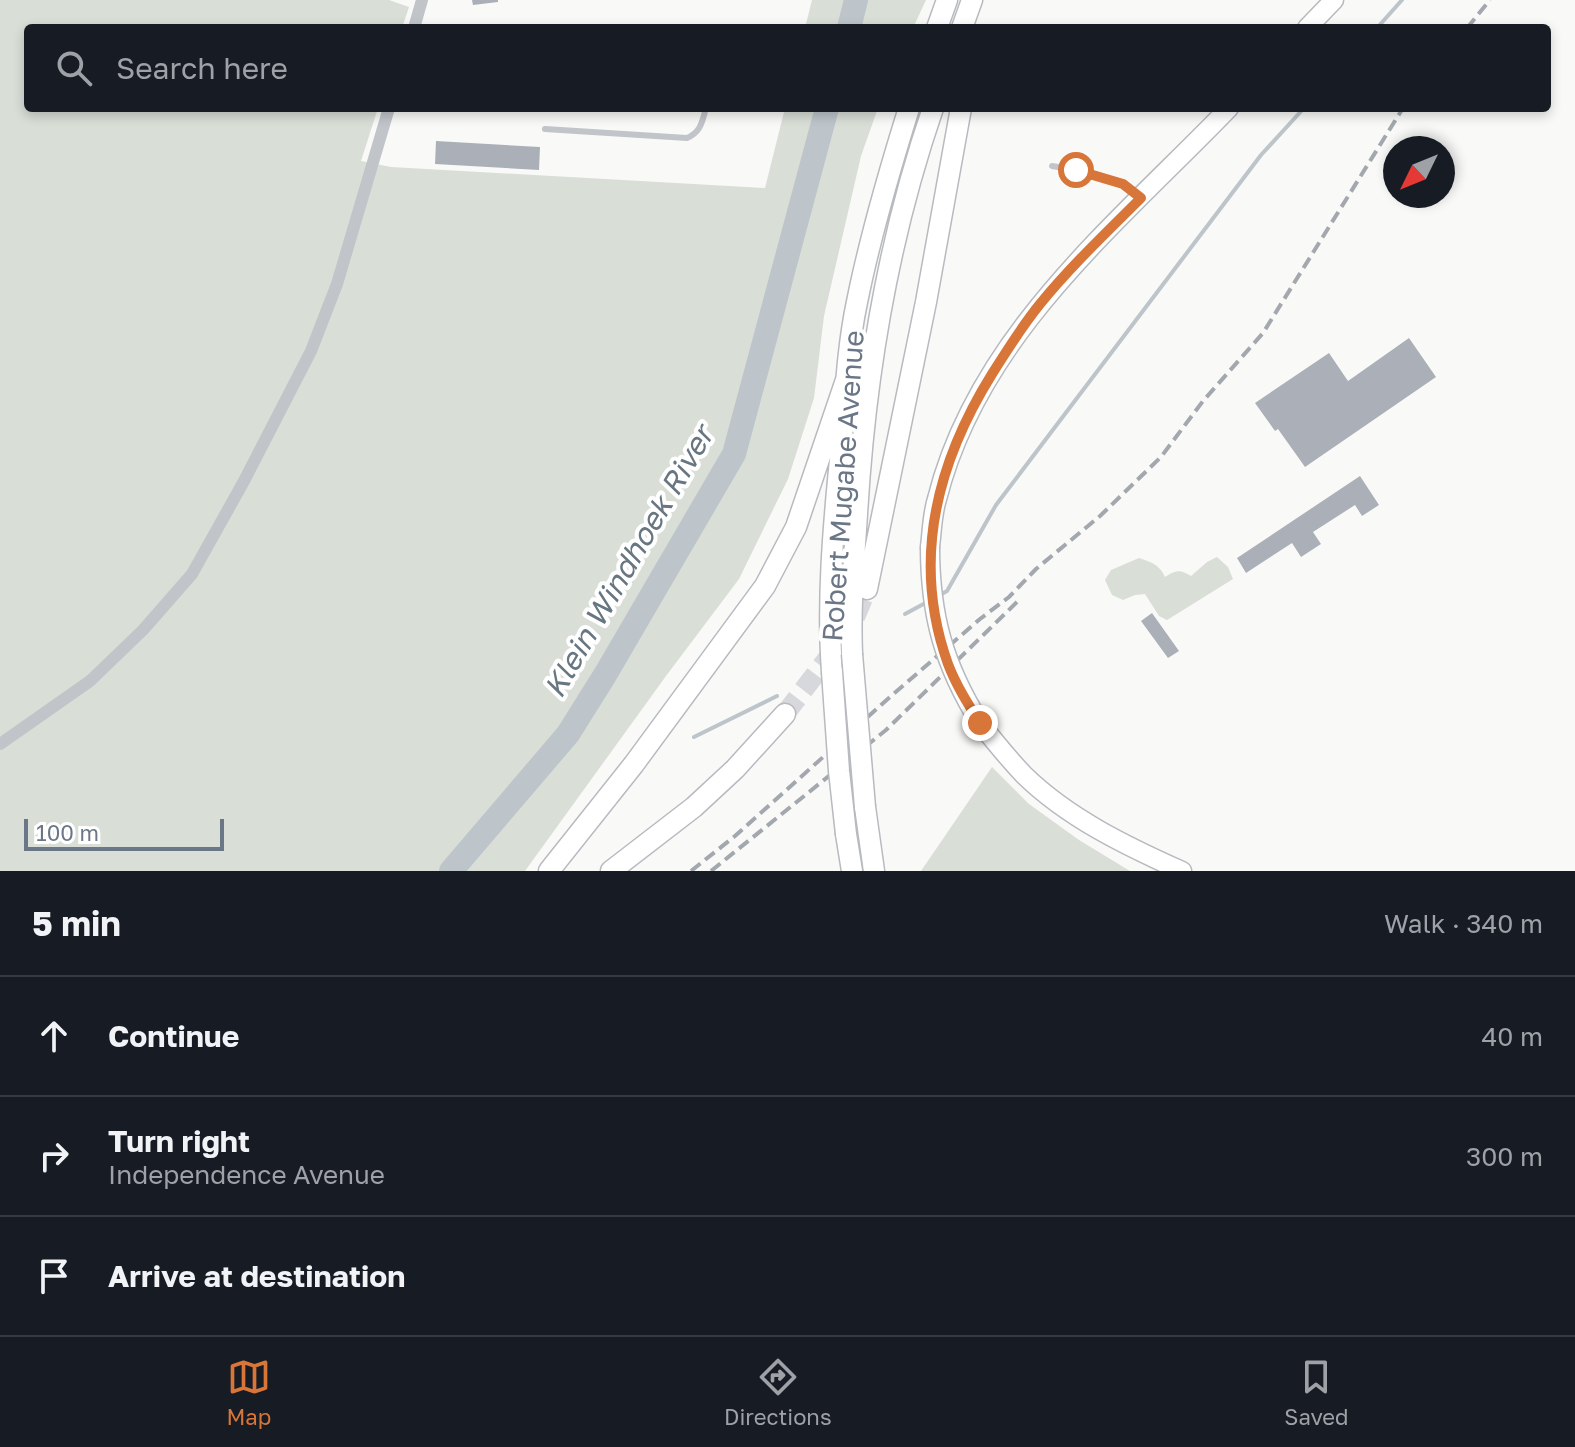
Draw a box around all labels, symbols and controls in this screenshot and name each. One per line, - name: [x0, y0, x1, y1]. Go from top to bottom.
- search box: [24, 24, 1551, 112]
- icon: search: [52, 46, 96, 90]
- text: Search here: [116, 50, 288, 86]
- north arrow: [1383, 136, 1455, 208]
- route start: [1058, 152, 1094, 188]
- street label: Robert Mugabe Avenue: [815, 329, 870, 643]
- water label: Klein Windhoek River: [536, 416, 723, 703]
- route end: [962, 705, 998, 741]
- scale bar: [24, 815, 224, 851]
- text: 100 m: [36, 819, 99, 846]
- text: 5 min: [32, 903, 121, 943]
- text: Walk · 340 m: [1384, 908, 1543, 939]
- icon: ahead: [32, 1014, 76, 1058]
- text: Continue: [108, 1018, 239, 1054]
- text: 40 m: [1482, 1021, 1543, 1052]
- text: Turn right: [108, 1123, 250, 1159]
- icon: right: [32, 1134, 76, 1178]
- text: 300 m: [1466, 1141, 1543, 1172]
- text: Independence Avenue: [108, 1159, 385, 1190]
- icon: arrive: [32, 1254, 76, 1298]
- text: Arrive at destination: [108, 1258, 405, 1294]
- tab: Map: [226, 1355, 271, 1430]
- tab: Directions: [724, 1355, 832, 1430]
- tab: Saved: [1284, 1355, 1349, 1430]

